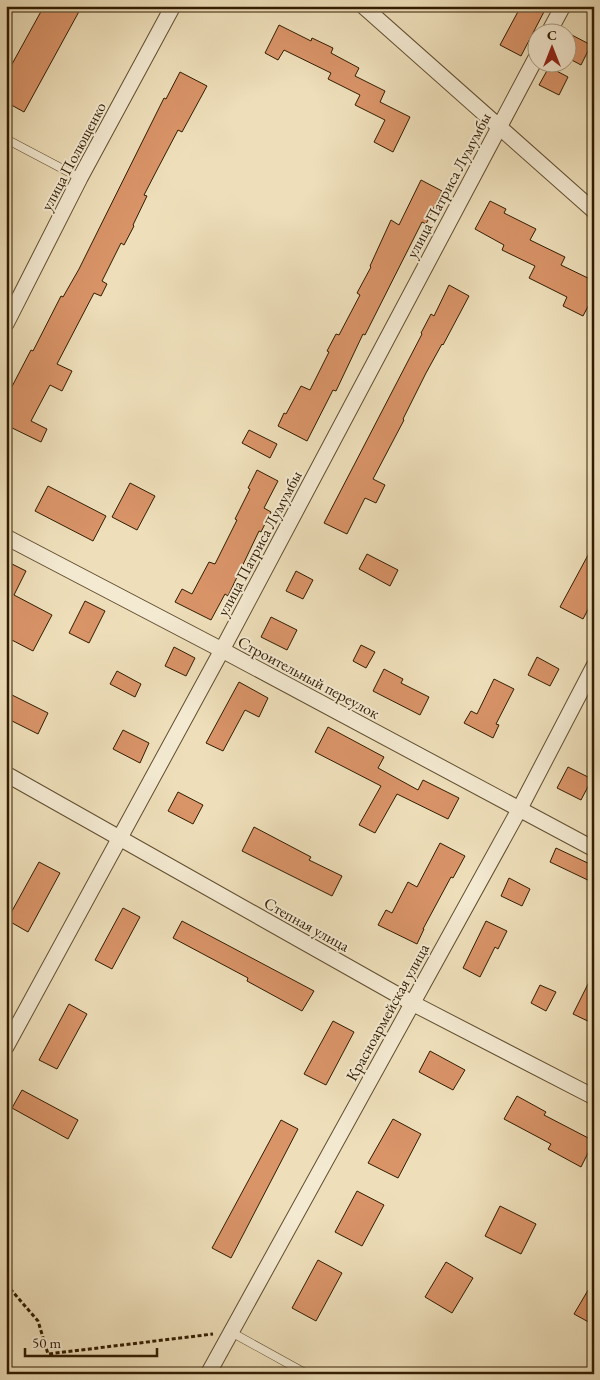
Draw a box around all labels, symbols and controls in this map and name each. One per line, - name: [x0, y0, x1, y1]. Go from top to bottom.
- north arrow: [528, 22, 578, 72]
- text: С: [547, 26, 557, 44]
- street label: улица Полющенко: [36, 98, 111, 214]
- street label: улица Патриса Лумумбы: [401, 109, 496, 262]
- street label: улица Патриса Лумумбы: [212, 467, 307, 620]
- street label: Строительный переулок: [234, 631, 384, 724]
- street label: Степная улица: [260, 892, 354, 957]
- street label: Красноармейская улица: [341, 939, 434, 1085]
- scale bar: [25, 1325, 158, 1357]
- text: 50 m: [32, 1333, 61, 1352]

